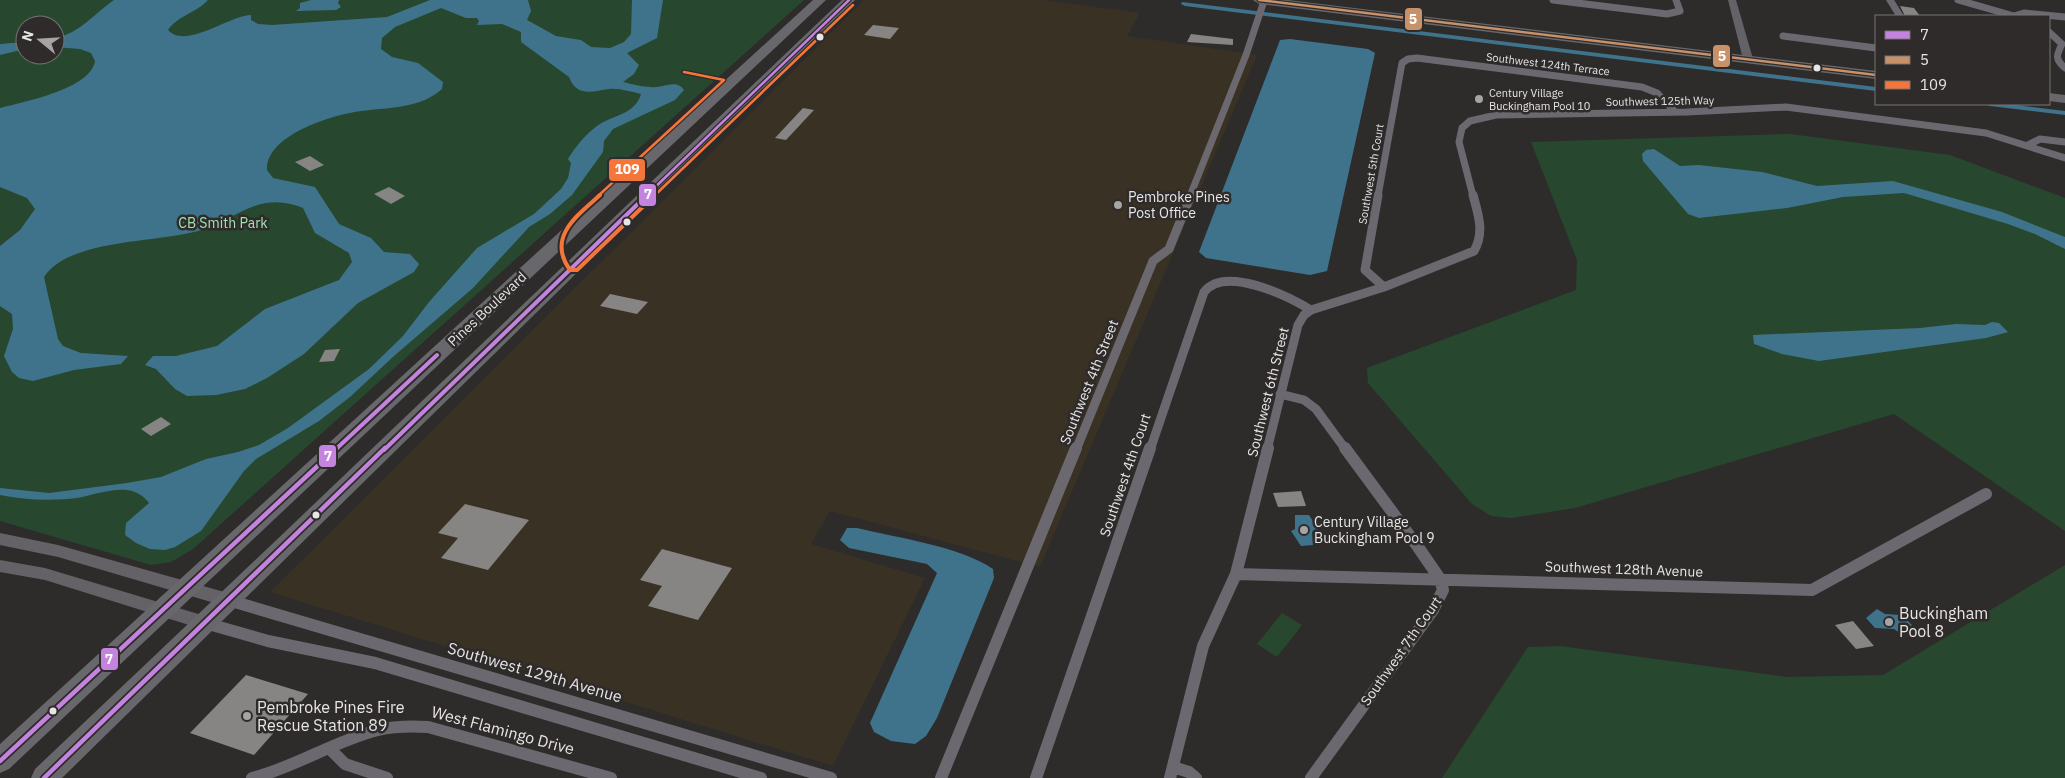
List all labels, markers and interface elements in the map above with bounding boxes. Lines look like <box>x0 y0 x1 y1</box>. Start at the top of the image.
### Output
line badge: 5 <box>1404 7 1423 31</box>
text: 5 <box>1409 10 1417 28</box>
north arrow <box>15 15 65 65</box>
legend <box>1875 15 2050 105</box>
text: 7 <box>1920 25 1929 44</box>
text: N <box>18 28 38 44</box>
unlabelled marker <box>815 32 825 42</box>
line badge: 5 <box>1712 44 1731 68</box>
text: 5 <box>1718 47 1726 65</box>
street label: Southwest 124th Terrace <box>1485 49 1611 79</box>
text: 5 <box>1920 50 1929 69</box>
unlabelled marker <box>1812 63 1822 73</box>
text: 109 <box>1920 75 1947 94</box>
place label: Century Village Buckingham Pool 10 <box>1489 86 1590 113</box>
marker: Century Village Buckingham Pool 10 <box>1473 93 1485 105</box>
street label: Southwest 125th Way <box>1606 93 1715 109</box>
street label: Southwest 5th Court <box>1355 123 1387 225</box>
line badge: 109 <box>608 158 646 182</box>
text: 109 <box>614 160 640 178</box>
line badge: 7 <box>638 183 657 207</box>
text: 7 <box>644 185 652 203</box>
place label: Pembroke Pines Post Office <box>1128 188 1230 222</box>
marker: Pembroke Pines Post Office <box>1112 199 1124 211</box>
park label: CB Smith Park <box>178 214 268 232</box>
unlabelled marker <box>622 217 632 227</box>
street label: Pines Boulevard <box>444 268 530 350</box>
street label: Southwest 4th Street <box>1056 317 1122 447</box>
street label: Southwest 6th Street <box>1243 325 1293 459</box>
street label: Southwest 4th Court <box>1095 411 1155 539</box>
line badge: 7 <box>318 444 337 468</box>
text: 7 <box>324 447 332 465</box>
unlabelled marker <box>311 510 321 520</box>
place label: Century Village Buckingham Pool 9 <box>1314 513 1435 547</box>
marker: Century Village Buckingham Pool 9 <box>1298 524 1310 536</box>
street label: Southwest 128th Avenue <box>1545 557 1704 581</box>
street label: Southwest 7th Court <box>1357 593 1445 709</box>
place label: Buckingham Pool 8 <box>1899 603 1988 641</box>
marker: Buckingham Pool 8 <box>1883 616 1895 628</box>
street label: Southwest 129th Avenue <box>445 637 625 707</box>
line badge: 7 <box>100 647 119 671</box>
text: 7 <box>105 650 113 668</box>
place label: Pembroke Pines Fire Rescue Station 89 <box>257 697 405 735</box>
street label: West Flamingo Drive <box>429 701 577 759</box>
unlabelled marker <box>48 706 58 716</box>
marker: Pembroke Pines Fire Rescue Station 89 <box>241 710 253 722</box>

